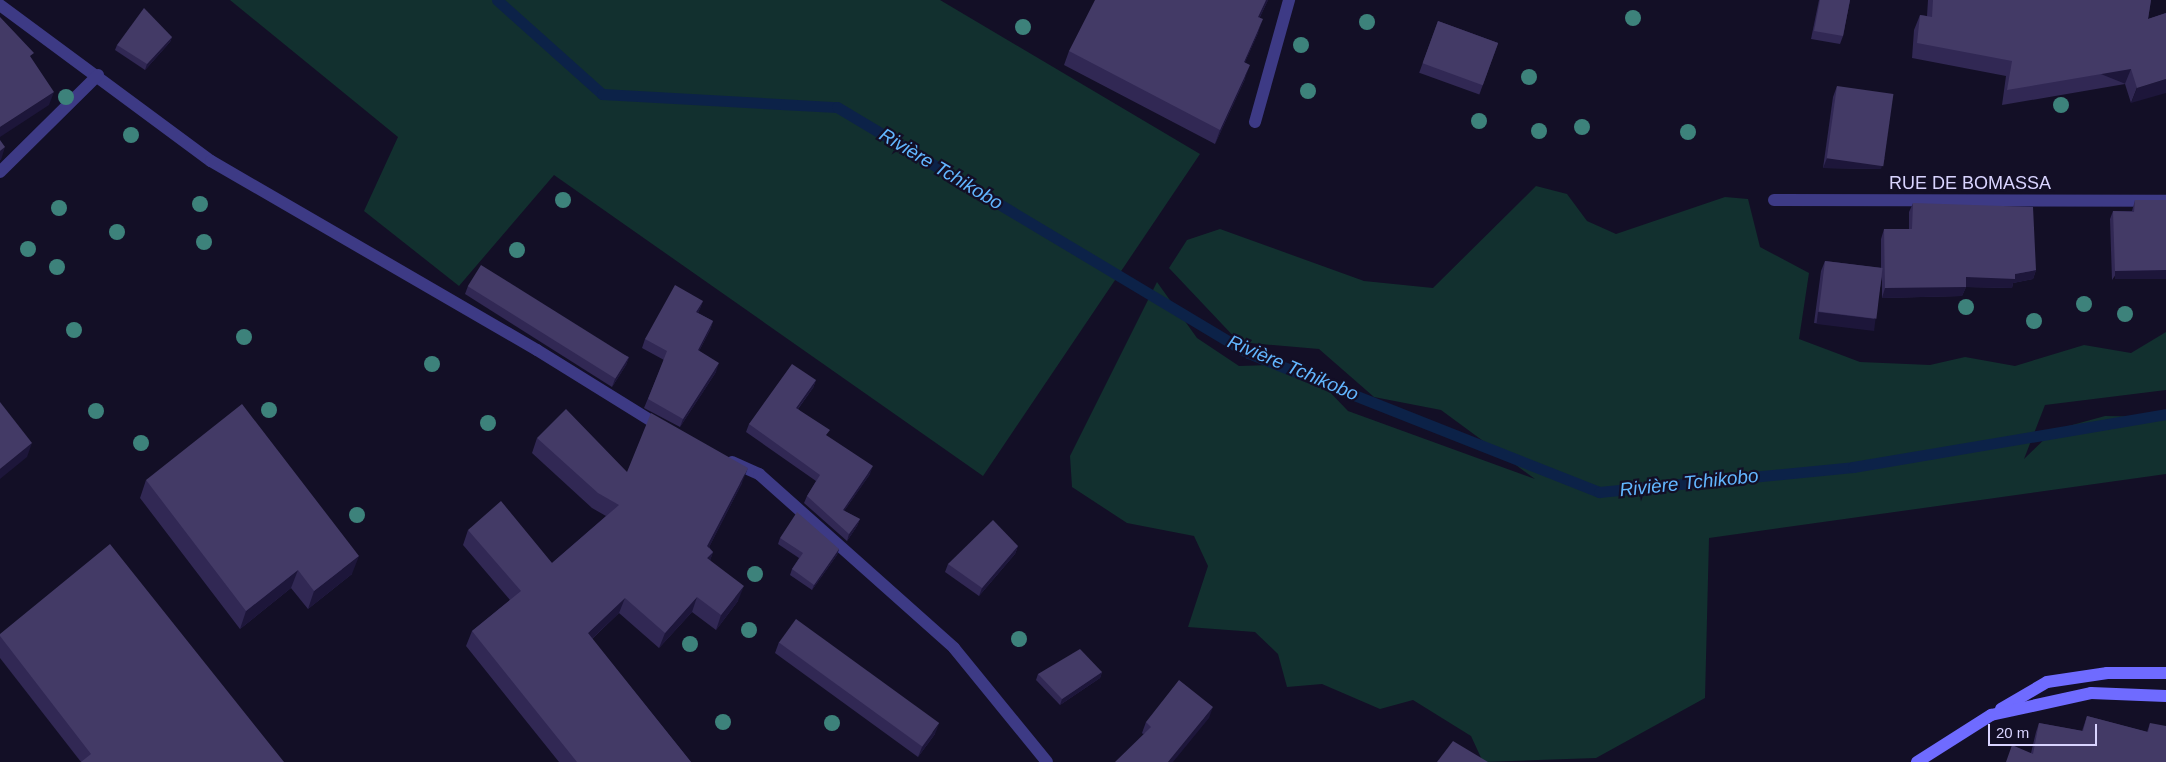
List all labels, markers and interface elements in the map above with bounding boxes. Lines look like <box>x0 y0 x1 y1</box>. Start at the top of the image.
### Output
water label: Rivière Tchikobo <box>875 123 1007 215</box>
street label: RUE DE BOMASSA <box>1889 172 2051 194</box>
water label: Rivière Tchikobo <box>1224 330 1362 406</box>
water label: Rivière Tchikobo <box>1618 464 1760 502</box>
scale bar <box>1991 714 2100 746</box>
text: 20 m <box>1996 724 2029 741</box>

